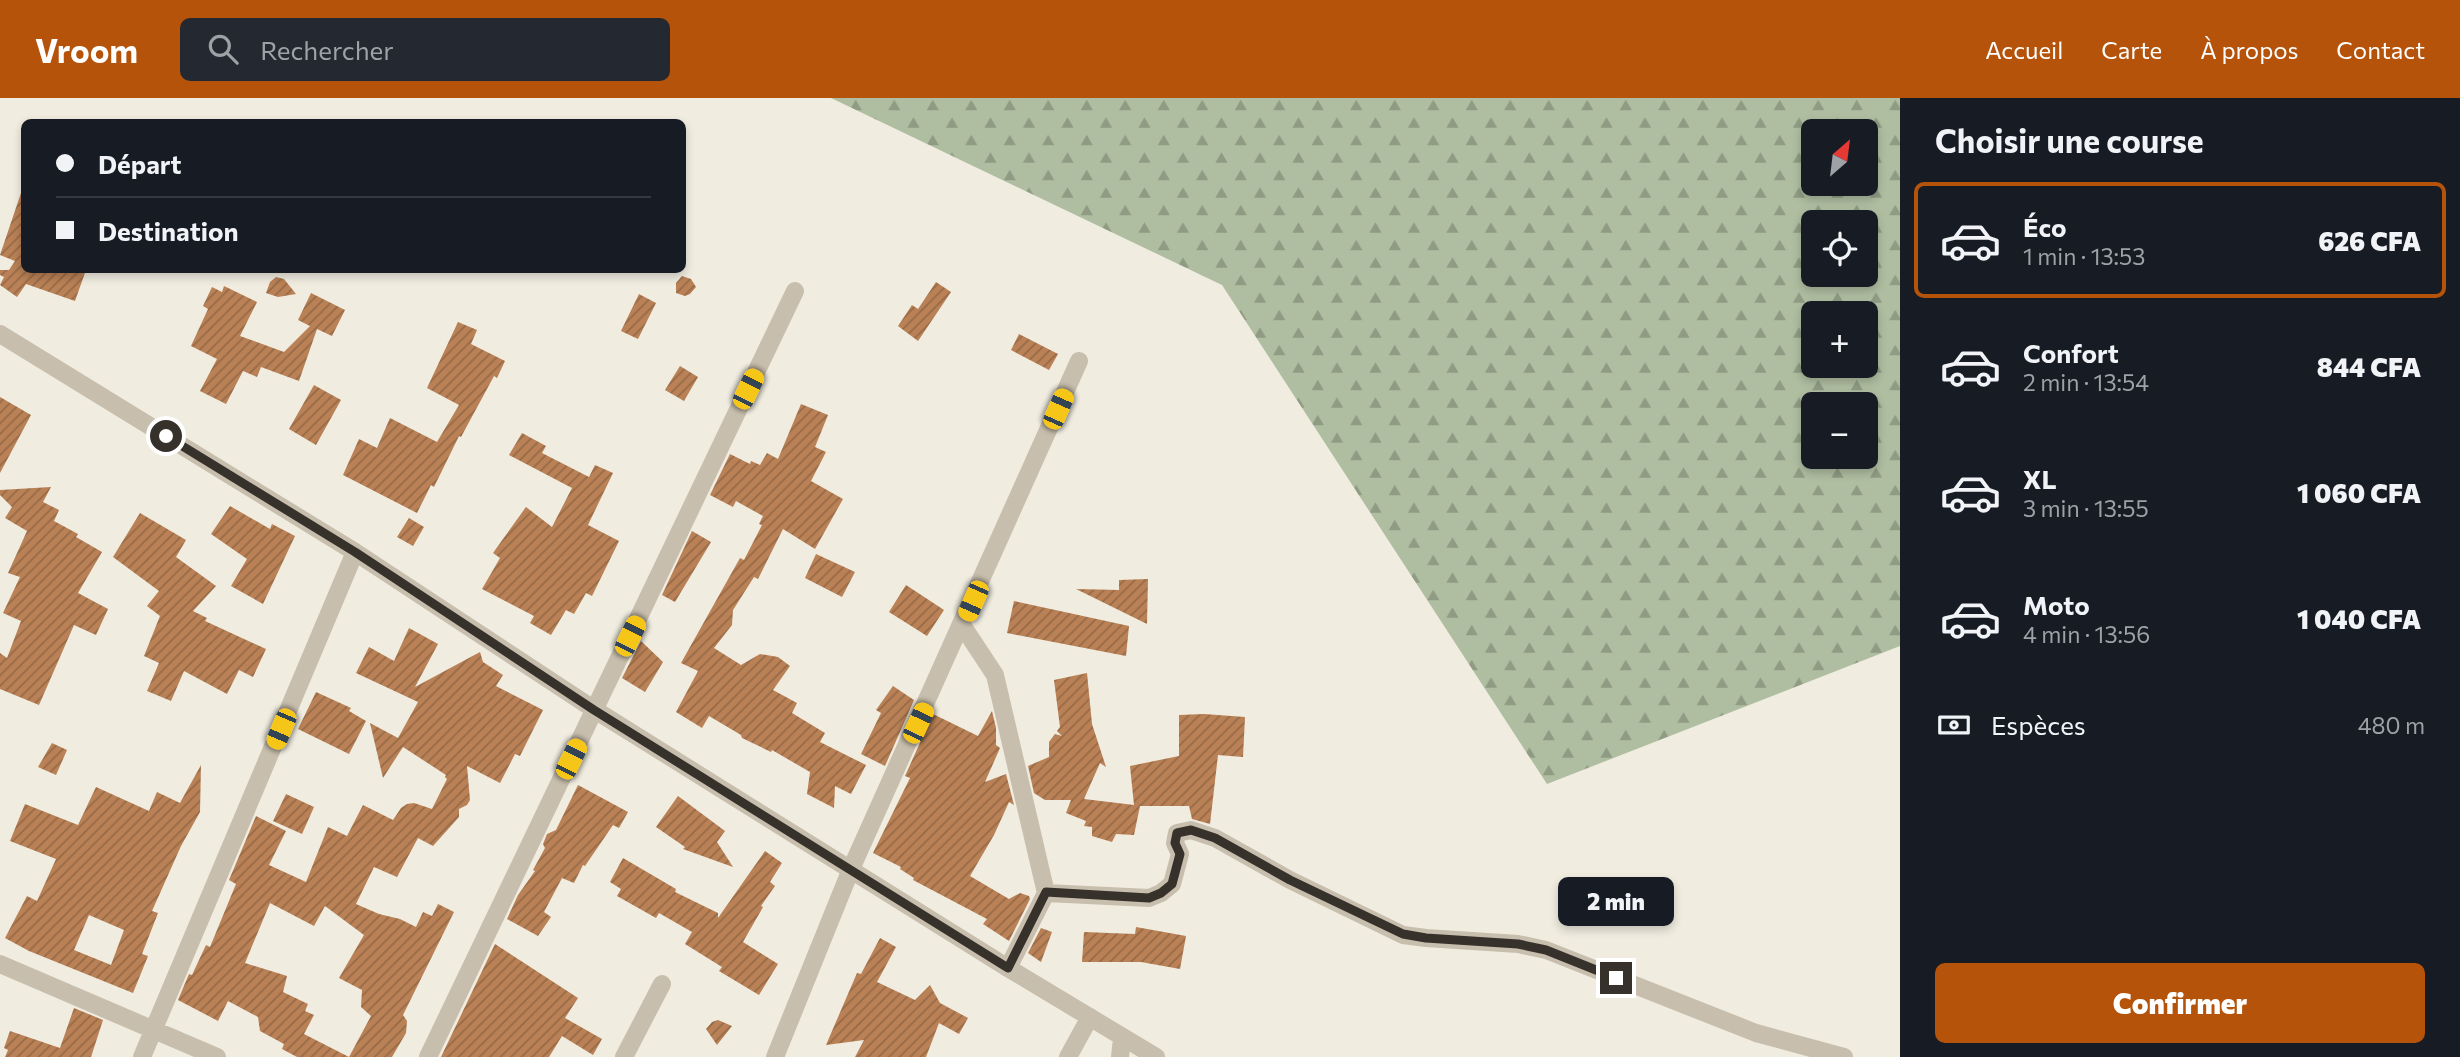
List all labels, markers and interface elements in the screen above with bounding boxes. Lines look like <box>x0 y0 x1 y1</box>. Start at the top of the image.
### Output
search box <box>180 18 670 81</box>
text: Vroom <box>35 29 138 70</box>
icon: search <box>204 30 242 68</box>
text: Rechercher <box>260 34 394 65</box>
text: Accueil <box>1985 35 2063 64</box>
text: Carte <box>2101 35 2162 64</box>
text: À propos <box>2200 35 2298 64</box>
text: Contact <box>2336 35 2425 64</box>
north arrow <box>1801 119 1878 196</box>
map controls <box>1801 119 1878 469</box>
text: Choisir une course <box>1935 120 2204 160</box>
text: Départ <box>98 148 182 179</box>
icon: car <box>1939 209 2002 272</box>
button: locate <box>1801 210 1878 287</box>
text: Éco <box>2023 211 2067 242</box>
text: Destination <box>98 215 239 246</box>
text: 626 CFA <box>2318 225 2421 256</box>
text: 1 min · 13:53 <box>2023 242 2145 270</box>
button: + <box>1801 301 1878 378</box>
icon: car <box>1939 335 2002 398</box>
text: Confort <box>2023 337 2119 368</box>
text: 844 CFA <box>2317 351 2421 382</box>
car <box>730 366 767 412</box>
text: 2 min · 13:54 <box>2023 368 2149 396</box>
car <box>1040 386 1077 432</box>
button: − <box>1801 392 1878 469</box>
route start <box>150 420 182 452</box>
icon: car <box>1939 461 2002 524</box>
text: XL <box>2023 463 2057 494</box>
text: 1 060 CFA <box>2297 477 2421 508</box>
text: 3 min · 13:55 <box>2023 494 2149 522</box>
car <box>955 578 992 624</box>
icon: car <box>1939 587 2002 650</box>
text: Moto <box>2023 589 2090 620</box>
text: 1 040 CFA <box>2297 603 2421 634</box>
car <box>612 613 649 659</box>
text: 4 min · 13:56 <box>2023 620 2150 648</box>
car <box>900 700 937 746</box>
car <box>264 706 299 752</box>
icon: cash <box>1935 706 1973 744</box>
text: Espèces <box>1991 709 2086 740</box>
text: 480 m <box>2358 711 2425 739</box>
car <box>553 736 590 782</box>
callout: 2 min <box>1558 876 1674 926</box>
text: 2 min <box>1587 887 1645 915</box>
route end <box>1600 962 1632 994</box>
button: Confirmer <box>1935 963 2425 1043</box>

